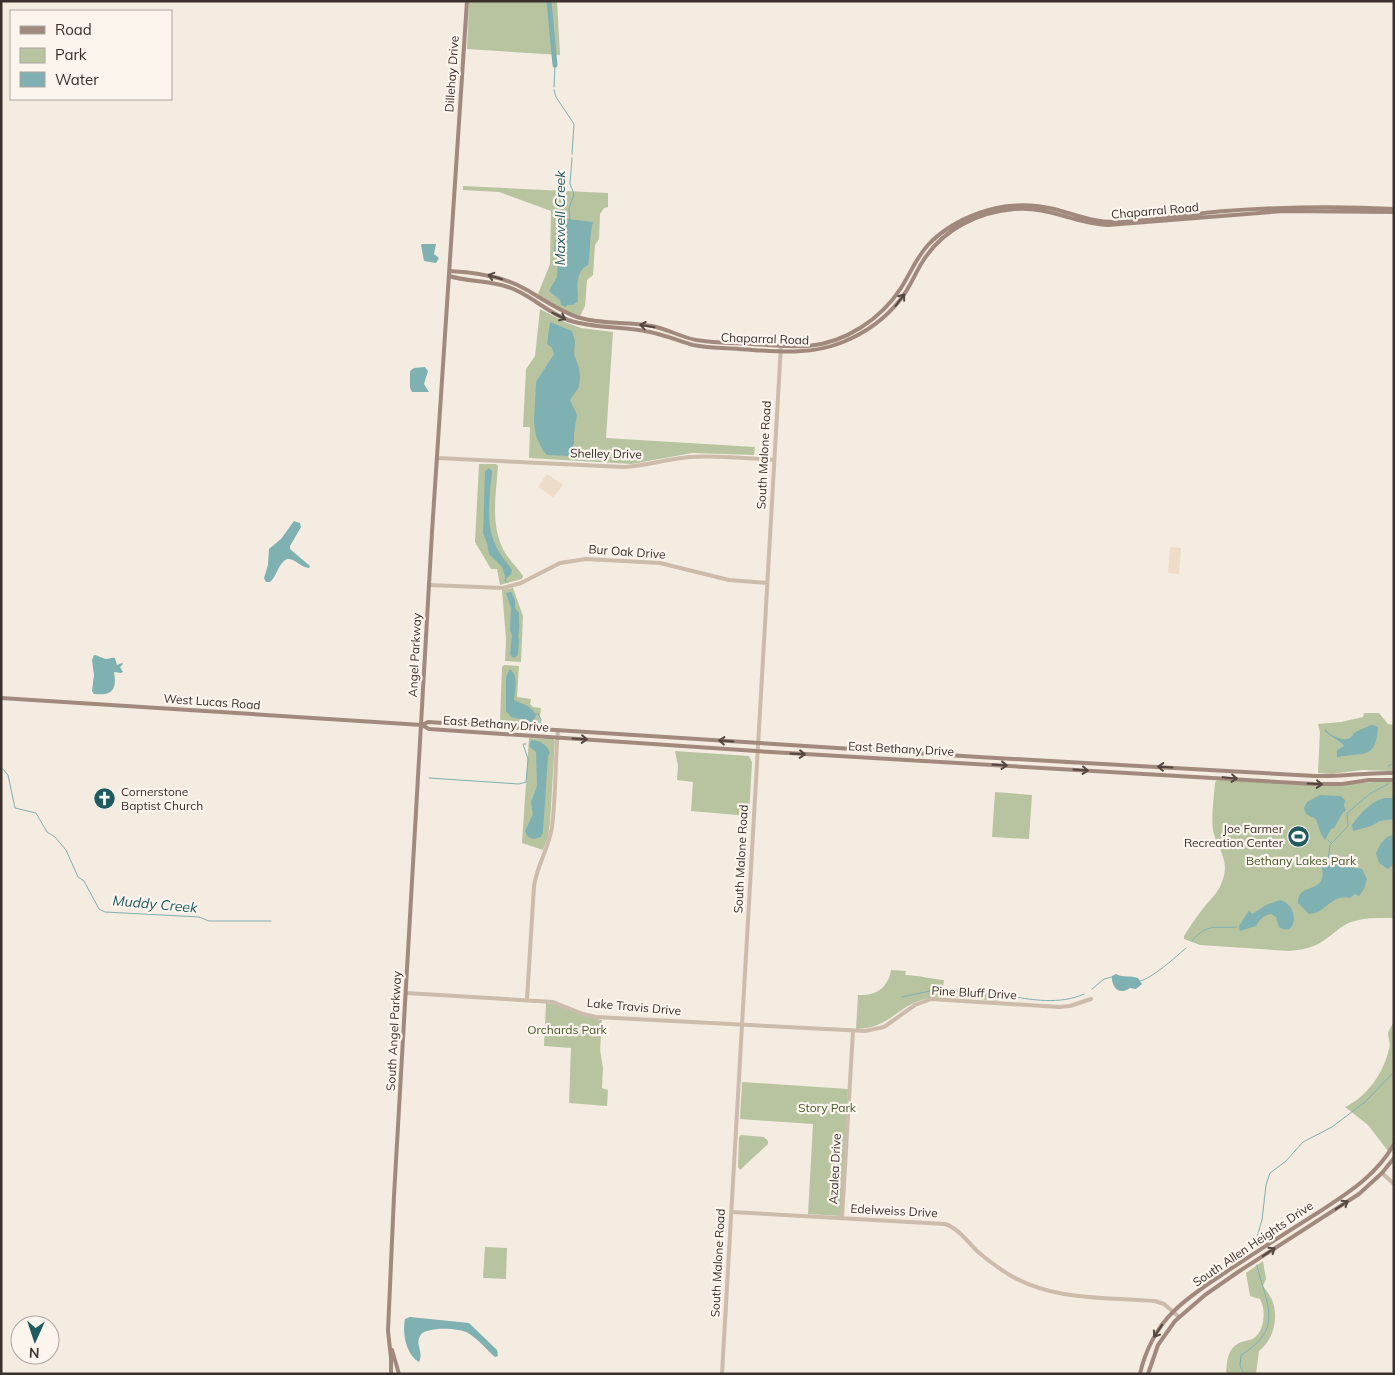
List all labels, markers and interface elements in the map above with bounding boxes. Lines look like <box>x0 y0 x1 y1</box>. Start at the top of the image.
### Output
legend <box>10 10 172 100</box>
text: Road <box>55 20 92 39</box>
street label: Dillehay Drive <box>441 35 462 113</box>
text: Park <box>55 45 87 64</box>
text: Water <box>55 70 99 89</box>
water label: Maxwell Creek <box>551 170 569 265</box>
street label: Chaparral Road <box>1110 199 1199 222</box>
one-way arrow <box>487 271 503 281</box>
one-way arrow <box>894 293 905 306</box>
one-way arrow <box>551 311 566 321</box>
one-way arrow <box>639 320 655 330</box>
street label: Chaparral Road <box>721 329 809 348</box>
street label: South Malone Road <box>753 400 774 510</box>
street label: Shelley Drive <box>570 445 642 462</box>
street label: Bur Oak Drive <box>588 541 666 562</box>
street label: Angel Parkway <box>405 612 424 698</box>
street label: West Lucas Road <box>163 691 261 712</box>
street label: East Bethany Drive <box>443 712 549 735</box>
one-way arrow <box>572 735 588 744</box>
one-way arrow <box>718 737 734 746</box>
street label: East Bethany Drive <box>848 738 954 759</box>
one-way arrow <box>790 749 806 758</box>
one-way arrow <box>992 761 1008 770</box>
one-way arrow <box>1157 763 1173 772</box>
one-way arrow <box>1072 765 1088 774</box>
one-way arrow <box>1221 774 1237 783</box>
one-way arrow <box>1307 779 1323 788</box>
place label: Cornerstone Baptist Church <box>121 784 203 813</box>
church icon: Cornerstone Baptist Church <box>93 787 117 811</box>
street label: South Malone Road <box>730 804 751 914</box>
place label: Joe Farmer Recreation Center <box>1184 821 1284 850</box>
sports icon: Joe Farmer Recreation Center <box>1287 824 1311 848</box>
park label: Bethany Lakes Park <box>1246 853 1357 868</box>
water label: Muddy Creek <box>112 891 199 917</box>
street label: South Angel Parkway <box>383 970 404 1091</box>
street label: Pine Bluff Drive <box>931 983 1017 1002</box>
street label: Lake Travis Drive <box>586 995 682 1018</box>
park label: Orchards Park <box>527 1022 608 1037</box>
park label: Story Park <box>798 1100 857 1115</box>
street label: Azalea Drive <box>825 1133 844 1205</box>
street label: South Allen Heights Drive <box>1190 1198 1316 1289</box>
one-way arrow <box>1334 1200 1348 1210</box>
street label: Edelweiss Drive <box>850 1201 938 1220</box>
street label: South Malone Road <box>707 1208 728 1318</box>
one-way arrow <box>1261 1247 1275 1257</box>
north arrow <box>10 1315 60 1365</box>
one-way arrow <box>1153 1324 1164 1338</box>
text: N <box>29 1344 40 1362</box>

